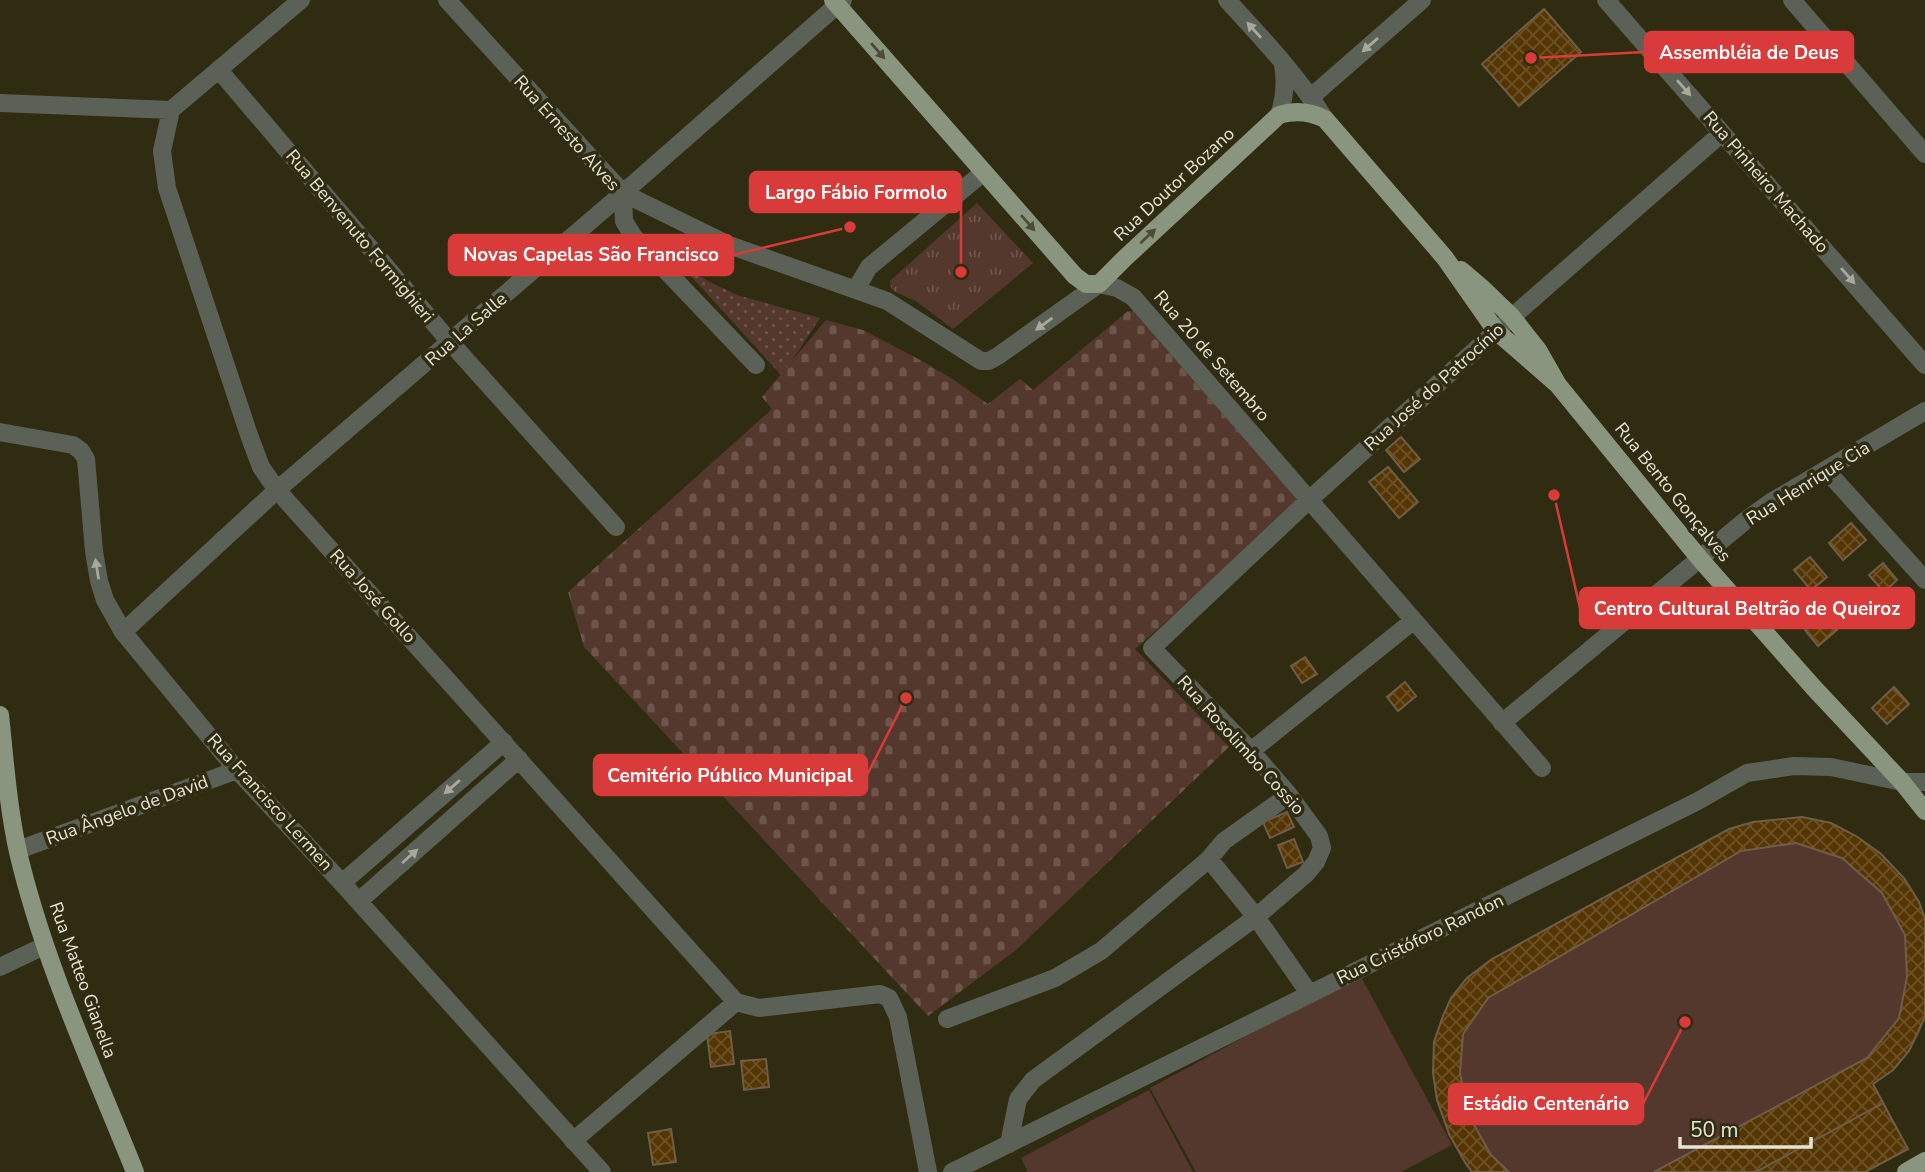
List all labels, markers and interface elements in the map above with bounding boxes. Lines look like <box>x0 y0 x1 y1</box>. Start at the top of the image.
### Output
one-way arrow <box>1246 21 1262 38</box>
callout: Assembléia de Deus <box>1645 32 1853 72</box>
one-way arrow <box>1362 37 1379 52</box>
text: Assembléia de Deus <box>1659 40 1839 66</box>
one-way arrow <box>870 43 885 60</box>
street label: Rua Ernesto Alves <box>509 70 625 196</box>
one-way arrow <box>1676 80 1691 97</box>
street label: Rua Pinheiro Machado <box>1698 106 1834 258</box>
street label: Rua Doutor Bozano <box>1108 122 1240 246</box>
street label: Rua Benvenuto Formighieri <box>280 144 440 328</box>
callout: Largo Fábio Formolo <box>750 172 961 212</box>
text: Largo Fábio Formolo <box>765 180 947 206</box>
one-way arrow <box>1019 214 1035 231</box>
one-way arrow <box>1139 229 1156 245</box>
callout: Novas Capelas São Francisco <box>449 235 733 275</box>
text: Novas Capelas São Francisco <box>463 242 719 268</box>
one-way arrow <box>1840 267 1856 285</box>
street label: Rua 20 de Setembro <box>1149 286 1275 426</box>
street label: Rua La Salle <box>420 287 512 371</box>
one-way arrow <box>1035 317 1053 331</box>
street label: Rua José do Patrocínio <box>1359 318 1509 456</box>
street label: Rua Bento Gonçalves <box>1609 417 1737 567</box>
street label: Rua Henrique Cia <box>1742 435 1874 531</box>
street label: Rua José Gollo <box>324 544 422 648</box>
one-way arrow <box>91 558 102 580</box>
callout: Centro Cultural Beltrão de Queiroz <box>1580 588 1914 628</box>
text: Centro Cultural Beltrão de Queiroz <box>1594 596 1900 622</box>
street label: Rua Rosolimbo Cossio <box>1172 670 1310 820</box>
street label: Rua Francisco Lermen <box>202 728 338 876</box>
callout: Cemitério Público Municipal <box>594 755 867 795</box>
text: Cemitério Público Municipal <box>607 763 853 789</box>
street label: Rua Ângelo de David <box>43 769 211 851</box>
one-way arrow <box>444 779 461 794</box>
one-way arrow <box>401 848 419 864</box>
street label: Rua Cristóforo Randon <box>1333 888 1507 990</box>
street label: Rua Matteo Gianella <box>44 899 122 1061</box>
callout: Estádio Centenário <box>1449 1084 1643 1124</box>
text: Estádio Centenário <box>1463 1091 1629 1117</box>
scale bar <box>1680 1106 1811 1150</box>
text: 50 m <box>1690 1116 1739 1144</box>

